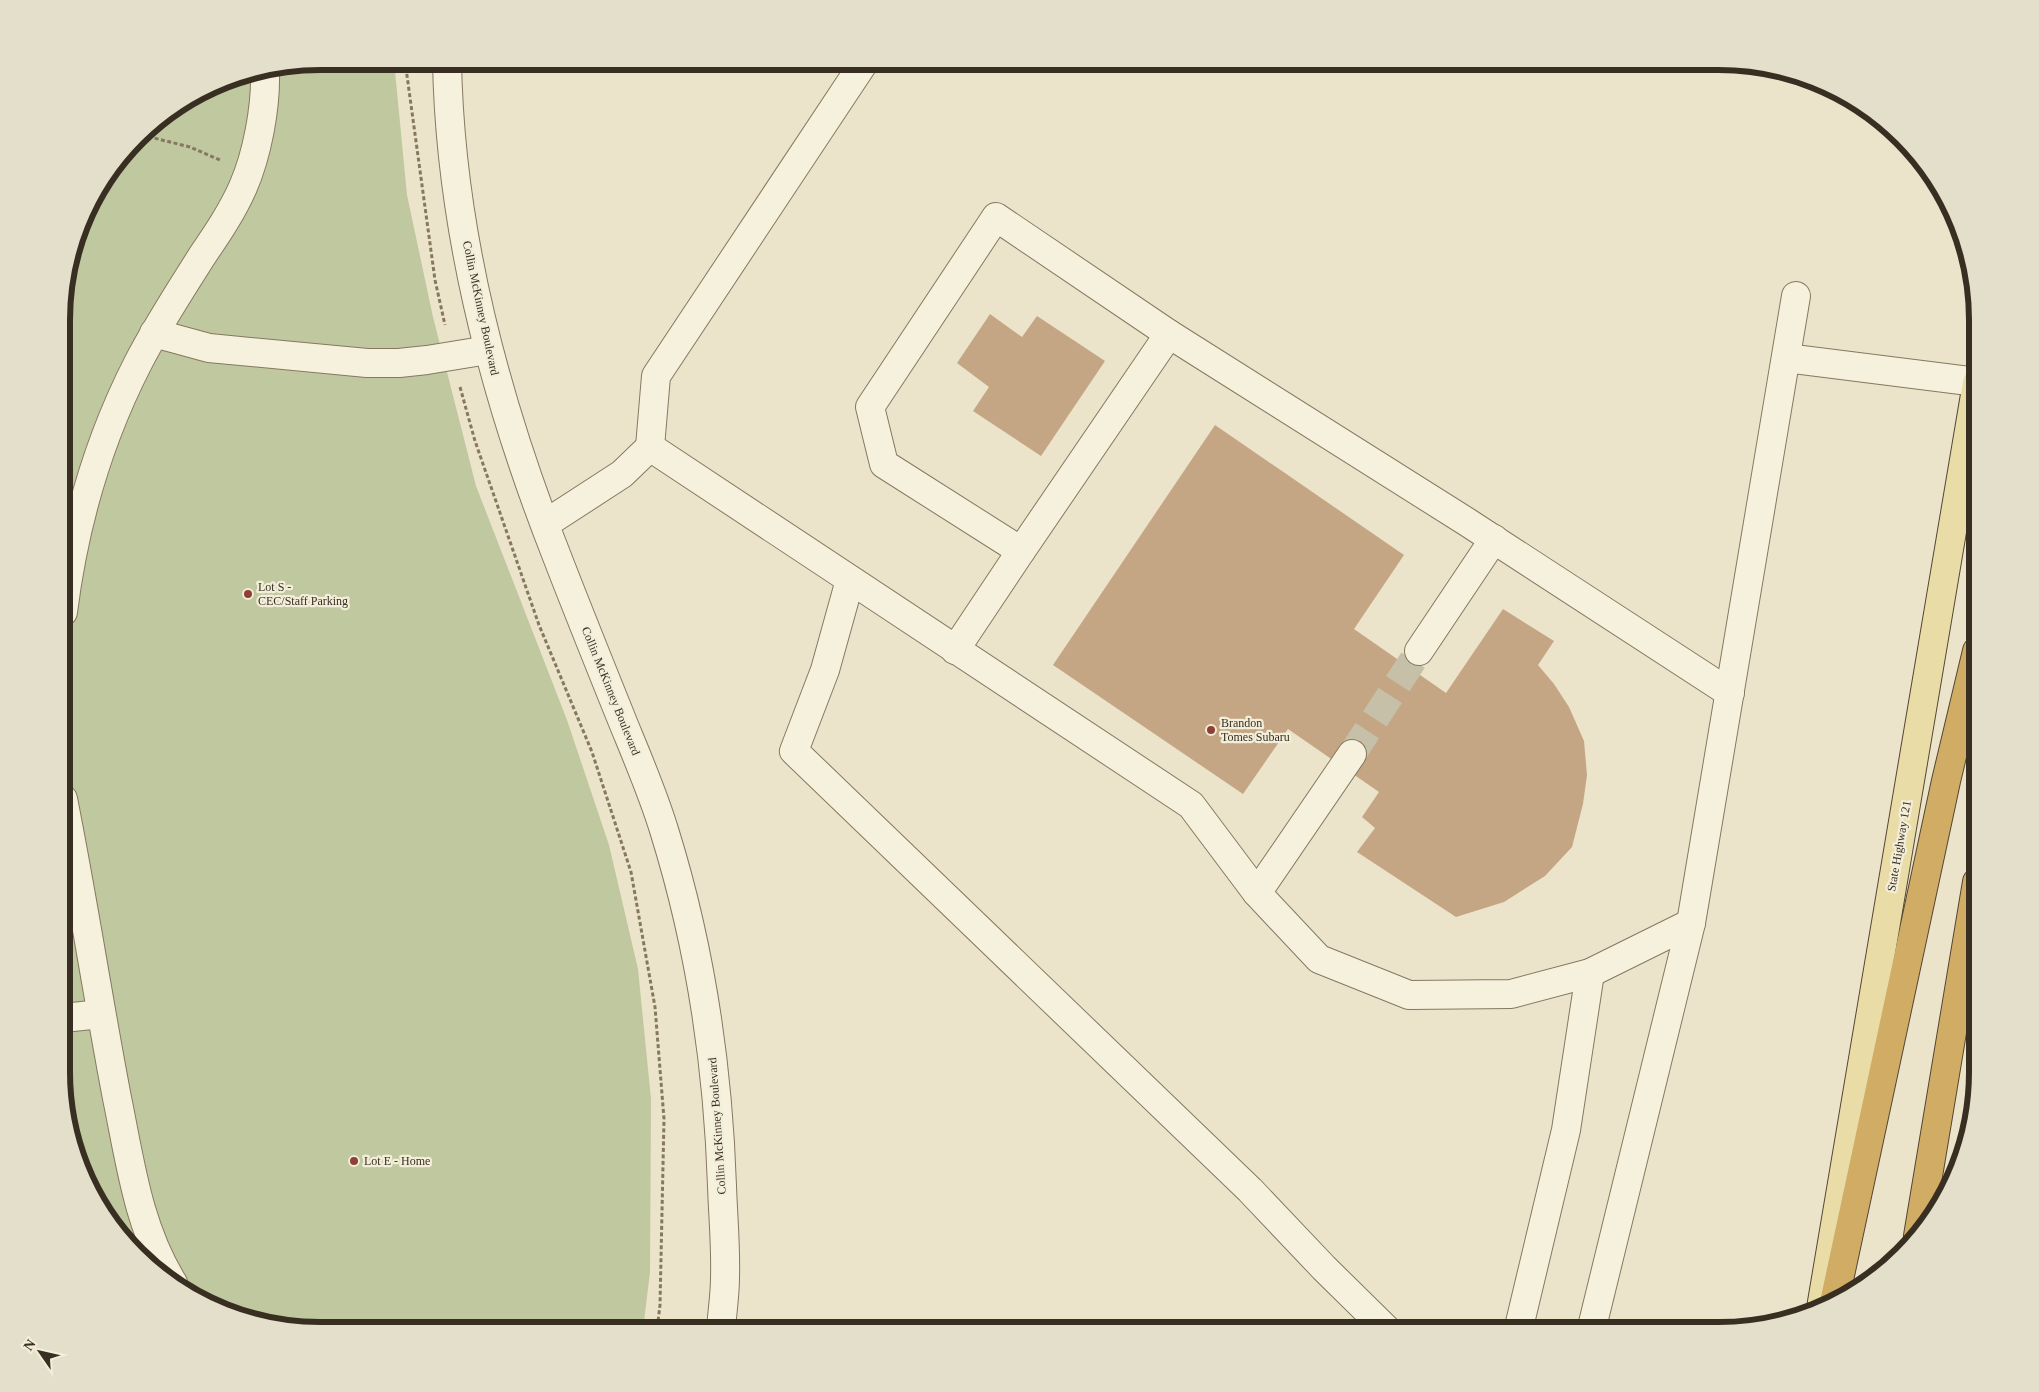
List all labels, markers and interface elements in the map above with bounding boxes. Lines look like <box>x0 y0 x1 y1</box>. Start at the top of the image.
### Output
street label: Collin McKinney Boulevard <box>460 239 502 377</box>
place label: Lot S - CEC/Staff Parking <box>258 580 348 608</box>
marker: Lot S - CEC/Staff Parking <box>242 588 254 600</box>
street label: Collin McKinney Boulevard <box>579 625 643 757</box>
place label: Brandon Tomes Subaru <box>1221 716 1290 744</box>
marker: Brandon Tomes Subaru <box>1205 724 1217 736</box>
street label: State Highway 121 <box>1884 799 1914 893</box>
street label: Collin McKinney Boulevard <box>705 1057 729 1195</box>
place label: Lot E - Home <box>364 1154 430 1168</box>
marker: Lot E - Home <box>348 1155 360 1167</box>
north arrow <box>15 1327 65 1377</box>
text: N <box>21 1337 39 1353</box>

